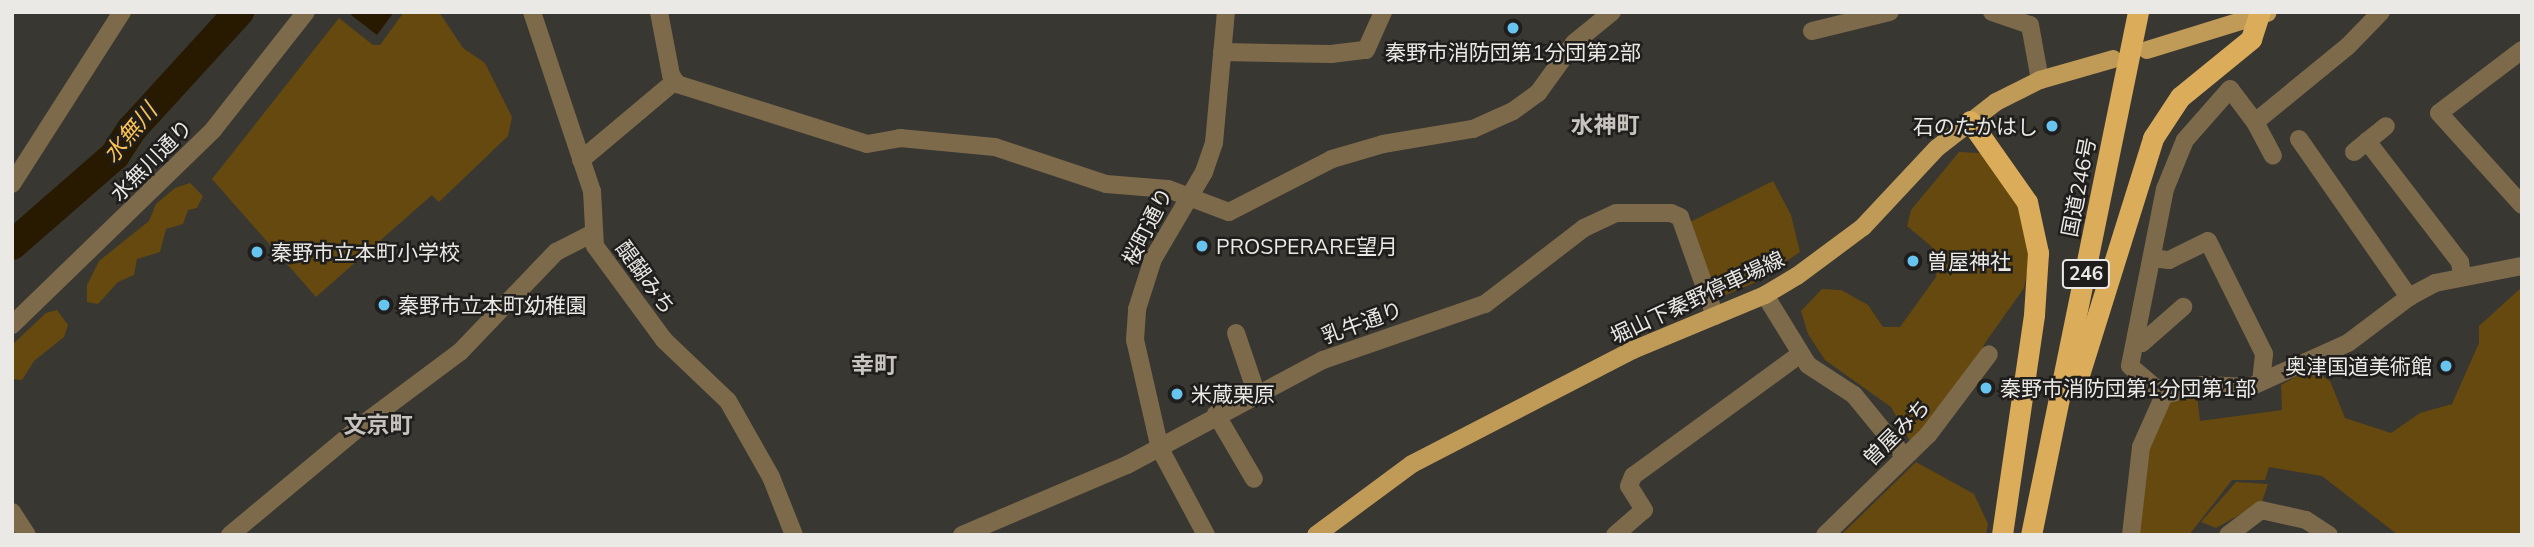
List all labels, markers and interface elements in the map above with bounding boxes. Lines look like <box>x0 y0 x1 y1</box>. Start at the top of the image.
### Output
marker: 秦野市消防団第1分団第2部 <box>1505 20 1521 36</box>
place label: 秦野市消防団第1分団第2部 <box>1385 39 1641 65</box>
water label: 水無川 <box>97 98 163 168</box>
district label: 水神町 <box>1571 111 1639 139</box>
place label: 石のたかはし <box>1912 113 2038 139</box>
street label: 水無川通り <box>105 114 197 206</box>
marker: 石のたかはし <box>2044 118 2060 134</box>
street label: 国道246号 <box>2056 135 2100 239</box>
street label: 桜町通り <box>1117 183 1177 269</box>
place label: PROSPERARE望月 <box>1216 233 1398 259</box>
street label: 醍醐みち <box>611 236 681 318</box>
marker: PROSPERARE望月 <box>1194 238 1210 254</box>
place label: 秦野市立本町小学校 <box>271 239 460 265</box>
marker: 秦野市立本町小学校 <box>249 244 265 260</box>
street label: 堀山下秦野停車場線 <box>1606 246 1788 348</box>
place label: 曽屋神社 <box>1927 248 2011 274</box>
marker: 曽屋神社 <box>1905 253 1921 269</box>
road number: 246 <box>2062 258 2110 290</box>
place label: 秦野市立本町幼稚園 <box>398 292 587 318</box>
street label: 乳牛通り <box>1318 296 1406 348</box>
marker: 秦野市立本町幼稚園 <box>376 297 392 313</box>
district label: 幸町 <box>851 351 897 379</box>
place label: 奥津国道美術館 <box>2285 353 2432 379</box>
marker: 奥津国道美術館 <box>2438 358 2454 374</box>
place label: 秦野市消防団第1分団第1部 <box>2000 375 2256 401</box>
marker: 秦野市消防団第1分団第1部 <box>1978 380 1994 396</box>
place label: 米蔵栗原 <box>1191 381 1275 407</box>
marker: 米蔵栗原 <box>1169 386 1185 402</box>
street label: 曽屋みち <box>1857 393 1935 471</box>
district label: 文京町 <box>344 411 412 439</box>

